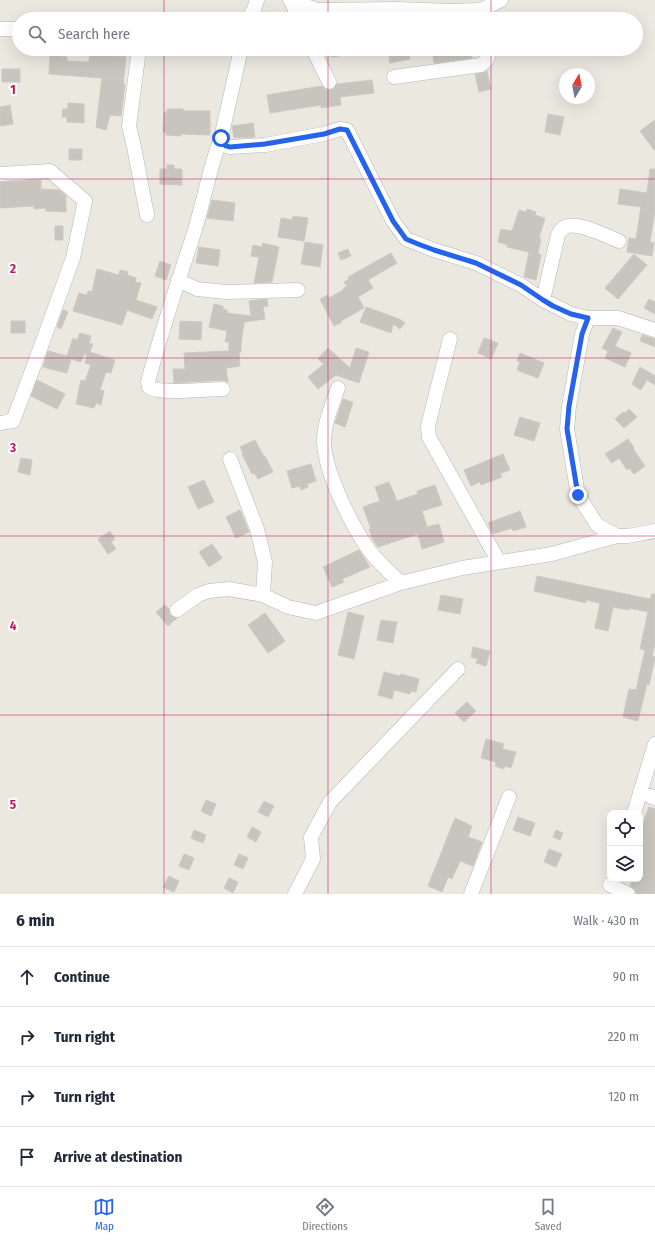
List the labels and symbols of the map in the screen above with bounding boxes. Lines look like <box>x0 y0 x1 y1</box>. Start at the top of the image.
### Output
north arrow <box>559 68 595 104</box>
text: 1 <box>10 82 16 97</box>
route start <box>212 129 230 147</box>
text: 2 <box>9 261 16 276</box>
text: 3 <box>9 440 16 455</box>
route end <box>569 486 587 504</box>
text: 4 <box>10 618 17 633</box>
text: 5 <box>10 797 16 812</box>

